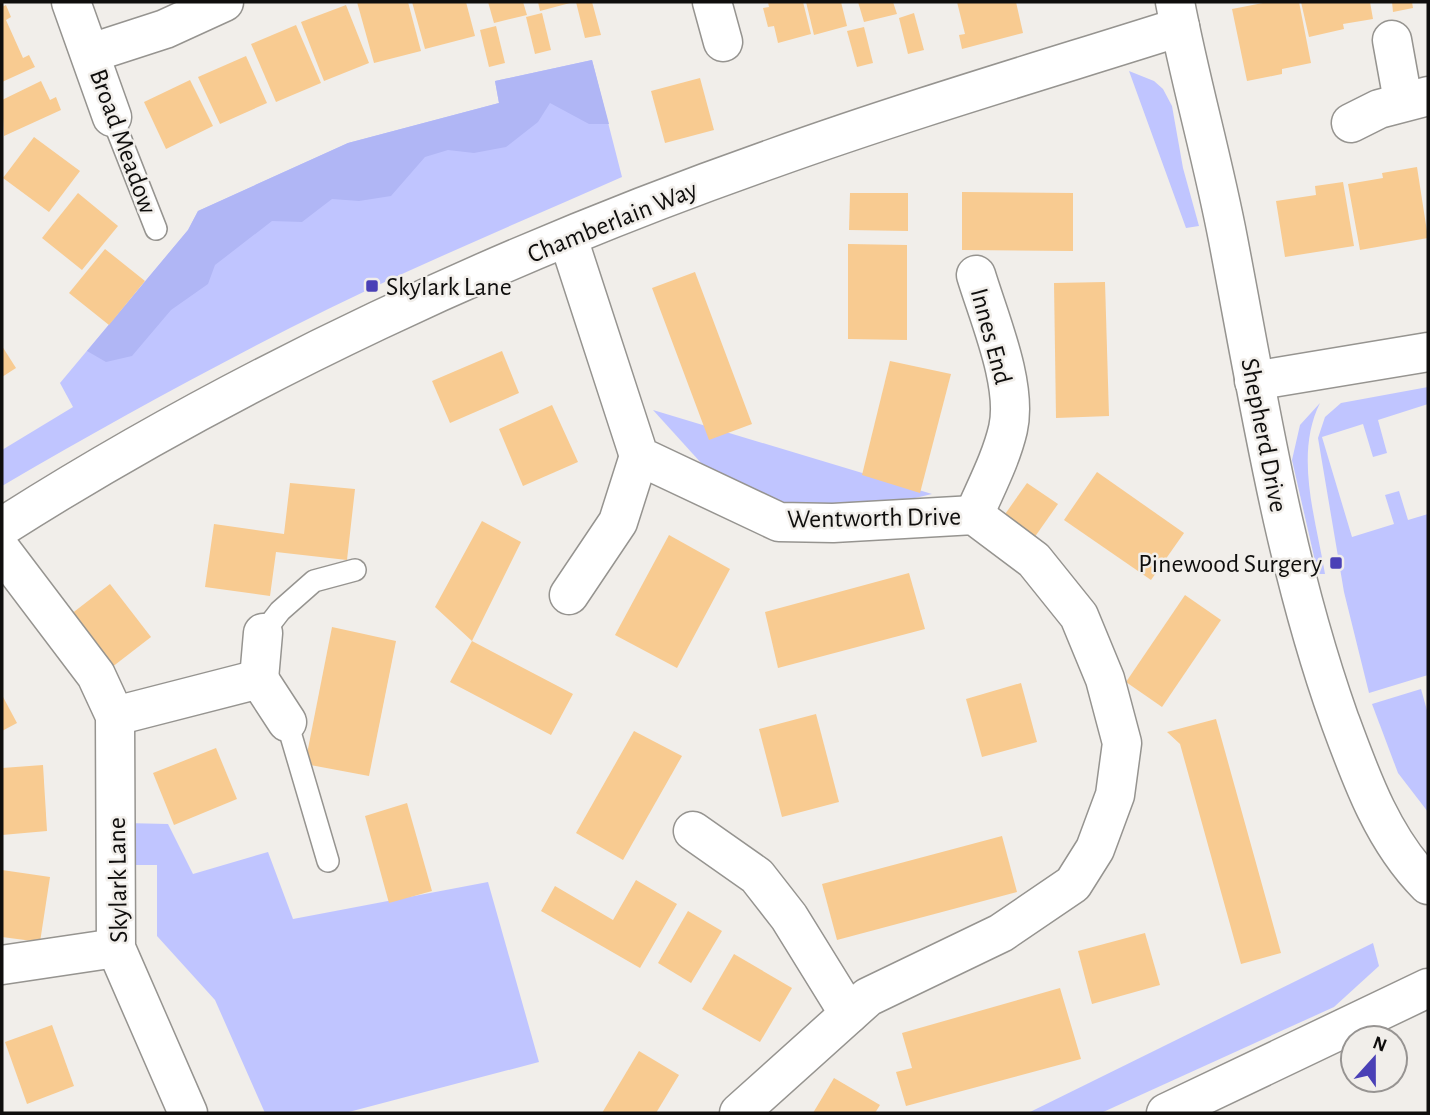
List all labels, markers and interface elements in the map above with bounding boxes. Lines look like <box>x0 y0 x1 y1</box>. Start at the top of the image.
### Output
street label: Broad Meadow <box>85 66 161 218</box>
street label: Chamberlain Way <box>524 176 701 268</box>
place label: Skylark Lane <box>386 274 512 300</box>
marker: Skylark Lane <box>364 278 380 294</box>
street label: Innes End <box>966 285 1016 387</box>
street label: Shepherd Drive <box>1236 356 1292 514</box>
street label: Wentworth Drive <box>787 503 961 533</box>
place label: Pinewood Surgery <box>1138 551 1322 577</box>
marker: Pinewood Surgery <box>1328 555 1344 571</box>
street label: Skylark Lane <box>104 817 132 943</box>
north arrow <box>1339 1024 1409 1094</box>
text: N <box>1370 1033 1389 1056</box>

